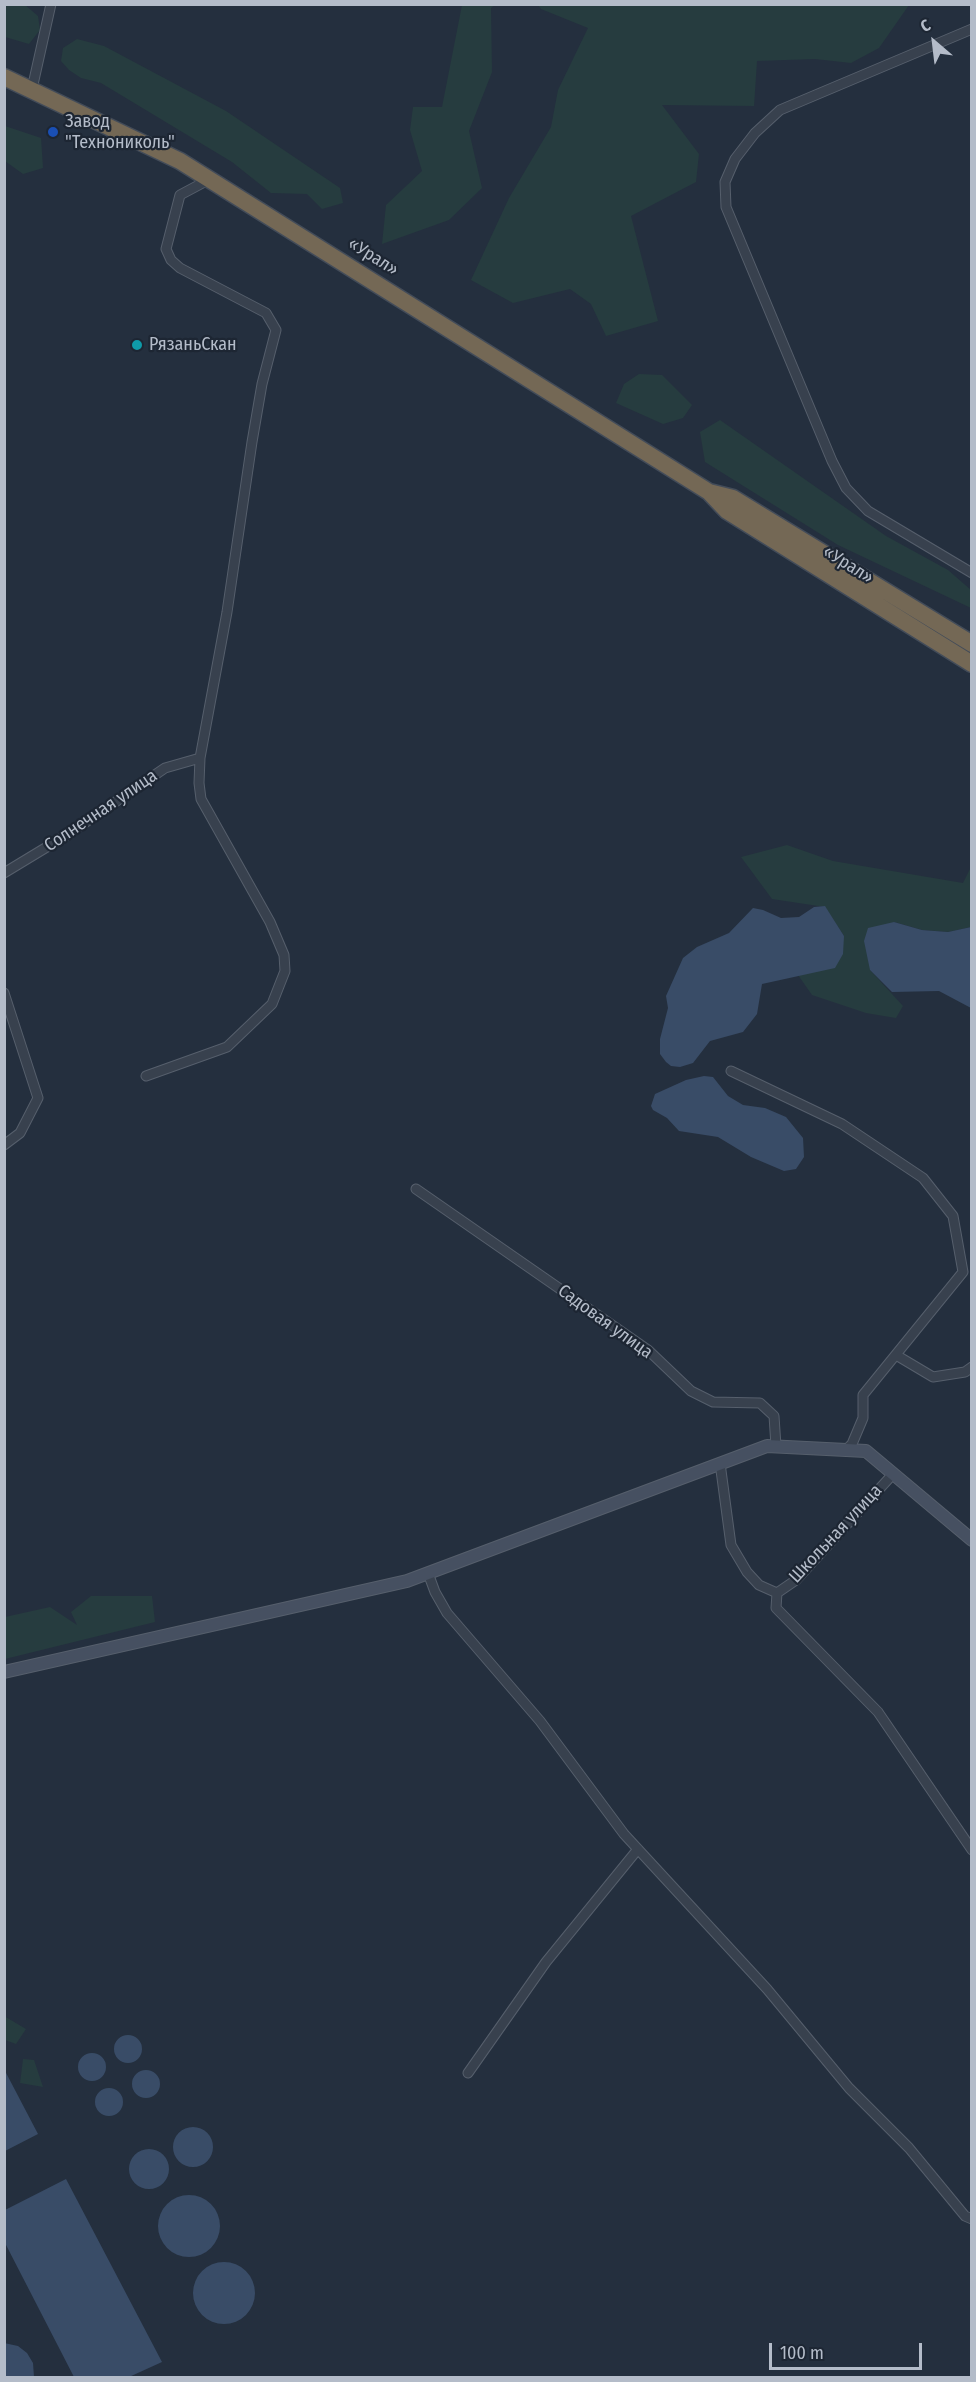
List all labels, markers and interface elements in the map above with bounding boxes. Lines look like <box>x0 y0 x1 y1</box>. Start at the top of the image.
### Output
north arrow <box>904 12 964 72</box>
text: С <box>917 15 933 36</box>
place label: Завод "Технониколь" <box>65 111 175 154</box>
marker: Завод "Технониколь" <box>46 125 60 139</box>
street label: «Урал» <box>344 233 402 281</box>
place label: РязаньСкан <box>149 334 237 356</box>
marker: РязаньСкан <box>130 338 144 352</box>
street label: «Урал» <box>819 541 877 589</box>
street label: Солнечная улица <box>41 765 161 857</box>
street label: Садовая улица <box>553 1280 657 1364</box>
street label: Школьная улица <box>785 1480 887 1588</box>
scale bar <box>772 2331 925 2369</box>
text: 100 m <box>780 2342 824 2364</box>

